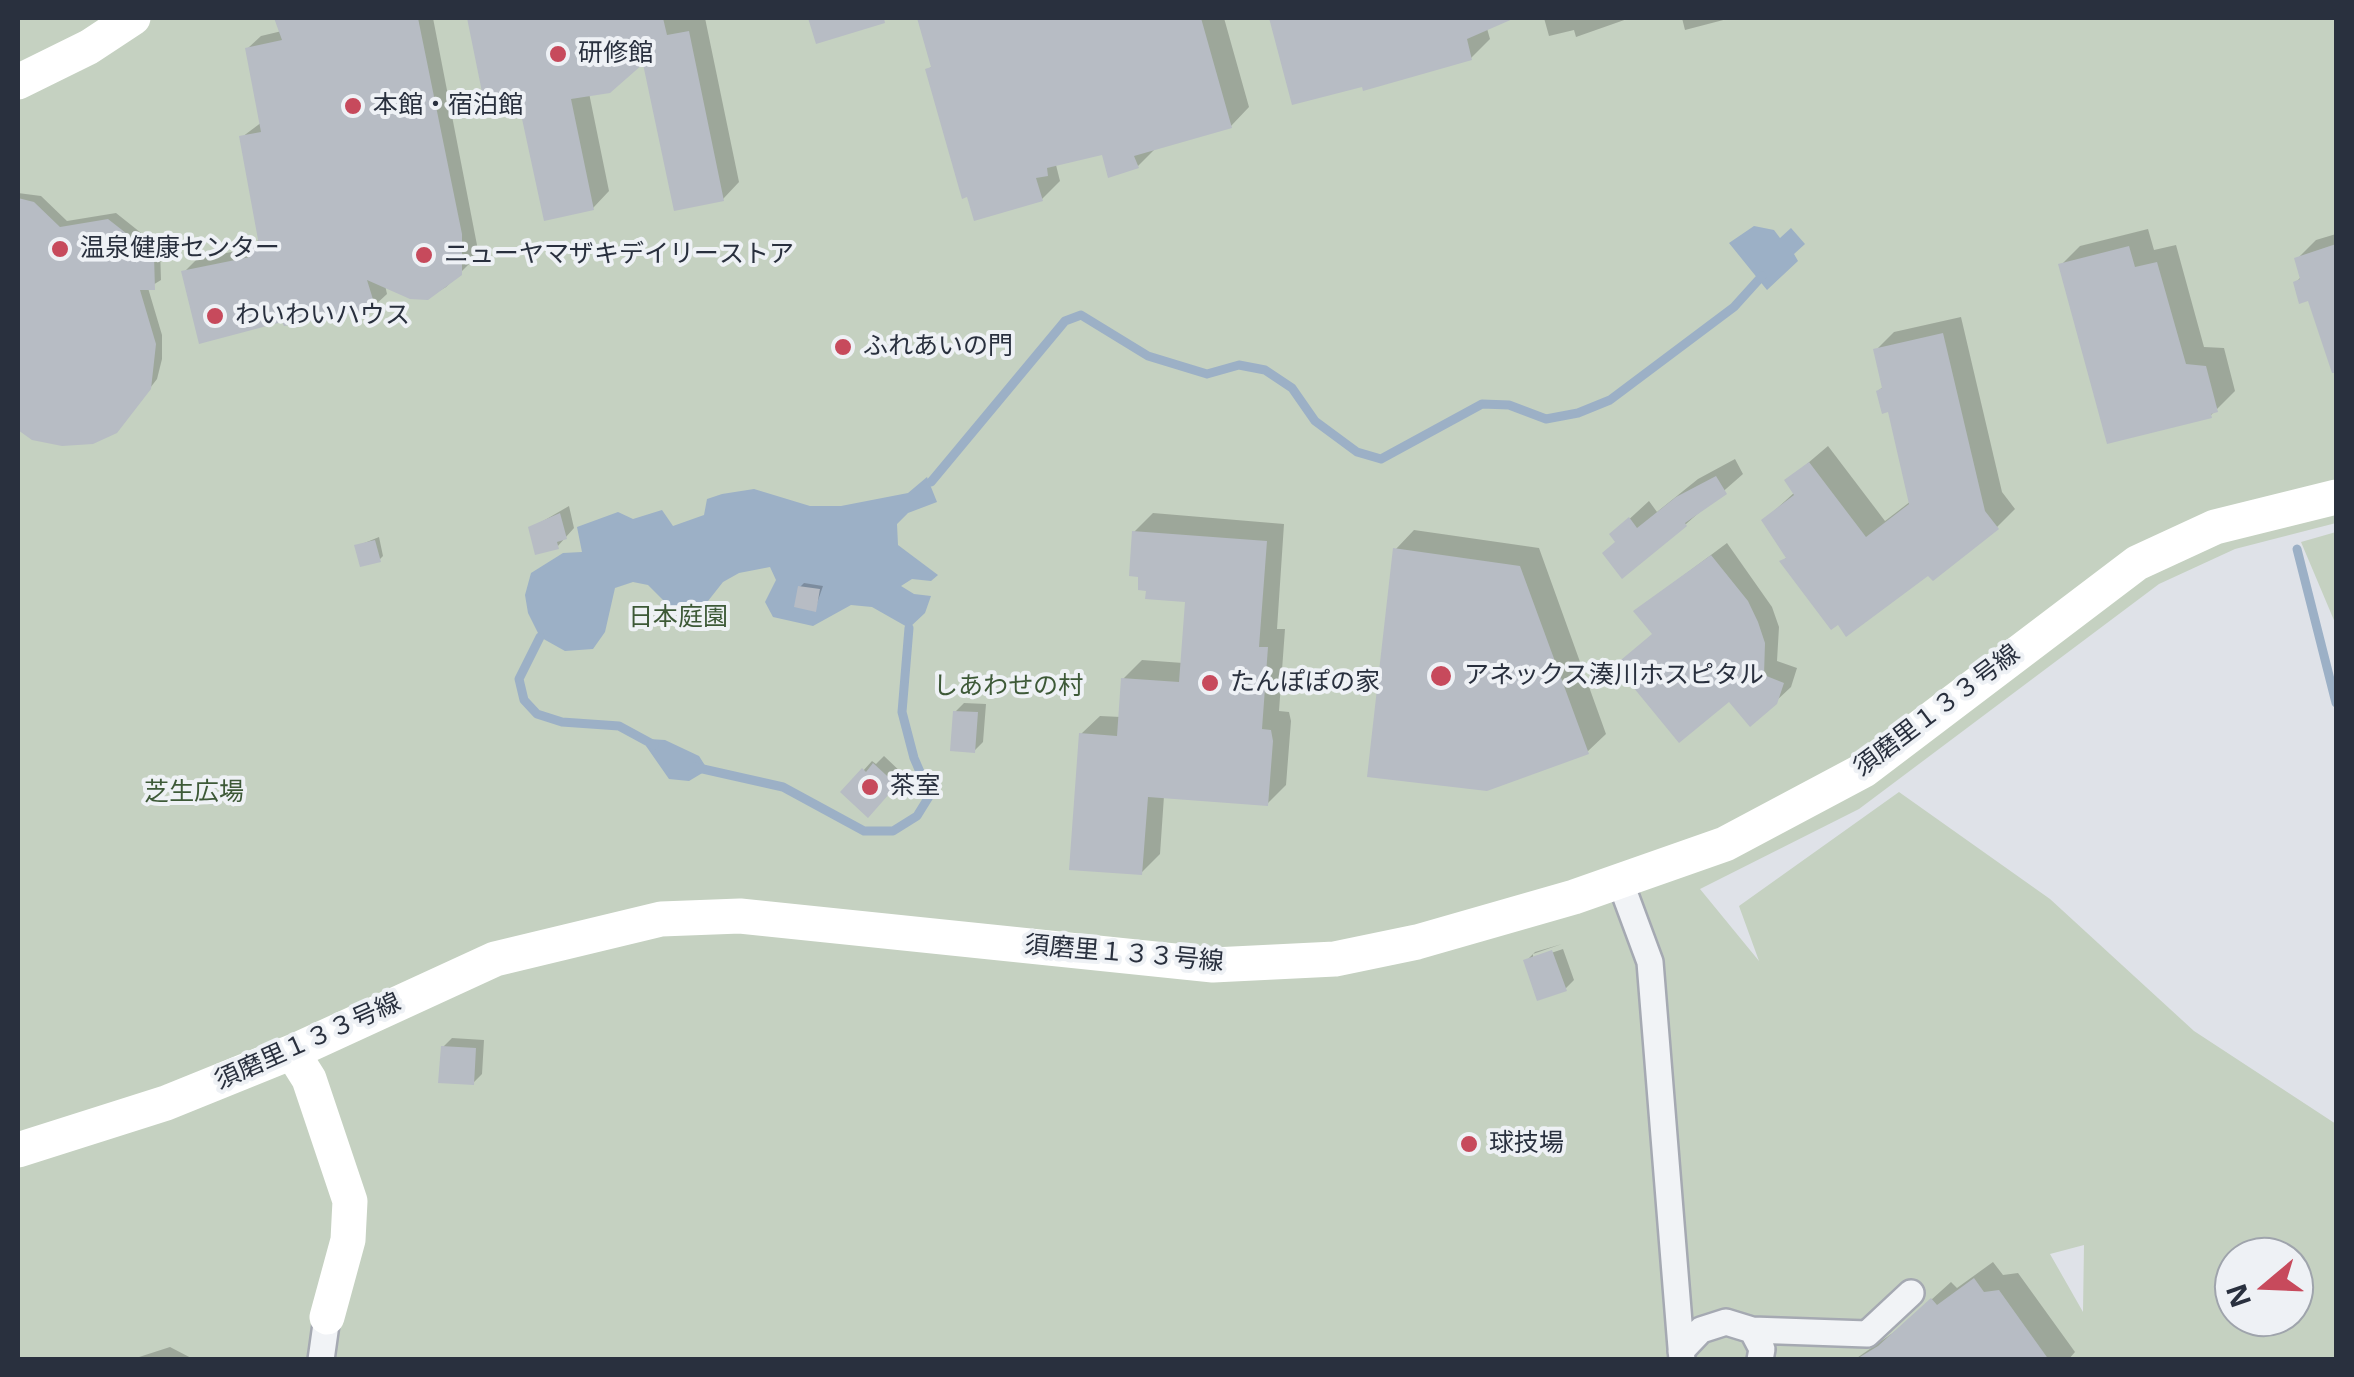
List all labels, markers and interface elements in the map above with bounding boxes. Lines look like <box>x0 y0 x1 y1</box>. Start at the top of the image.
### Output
place label: 研修館 <box>578 39 653 69</box>
marker: 研修館 <box>547 43 569 65</box>
place label: 本館・宿泊館 <box>373 91 523 121</box>
marker: 本館・宿泊館 <box>342 95 364 117</box>
place label: 温泉健康センター <box>80 234 280 264</box>
marker: 温泉健康センター <box>49 238 71 260</box>
place label: ニューヤマザキデイリーストア <box>444 240 794 270</box>
marker: ニューヤマザキデイリーストア <box>413 244 435 266</box>
place label: わいわいハウス <box>235 301 410 331</box>
marker: わいわいハウス <box>204 305 226 327</box>
place label: ふれあいの門 <box>863 332 1013 362</box>
marker: ふれあいの門 <box>832 336 854 358</box>
park label: 日本庭園 <box>628 603 728 633</box>
street label: 須磨里１３３号線 <box>1848 639 2026 783</box>
place label: アネックス湊川ホスピタル <box>1464 661 1764 691</box>
marker: アネックス湊川ホスピタル <box>1428 663 1454 689</box>
place label: たんぽぽの家 <box>1230 668 1380 698</box>
park label: しあわせの村 <box>933 672 1083 702</box>
marker: たんぽぽの家 <box>1199 672 1221 694</box>
place label: 茶室 <box>890 772 940 802</box>
marker: 茶室 <box>859 776 881 798</box>
park label: 芝生広場 <box>144 778 244 808</box>
street label: 須磨里１３３号線 <box>1023 930 1225 978</box>
street label: 須磨里１３３号線 <box>211 988 405 1096</box>
place label: 球技場 <box>1489 1129 1564 1159</box>
marker: 球技場 <box>1458 1133 1480 1155</box>
north arrow <box>2214 1237 2314 1337</box>
text: N <box>2216 1279 2259 1313</box>

